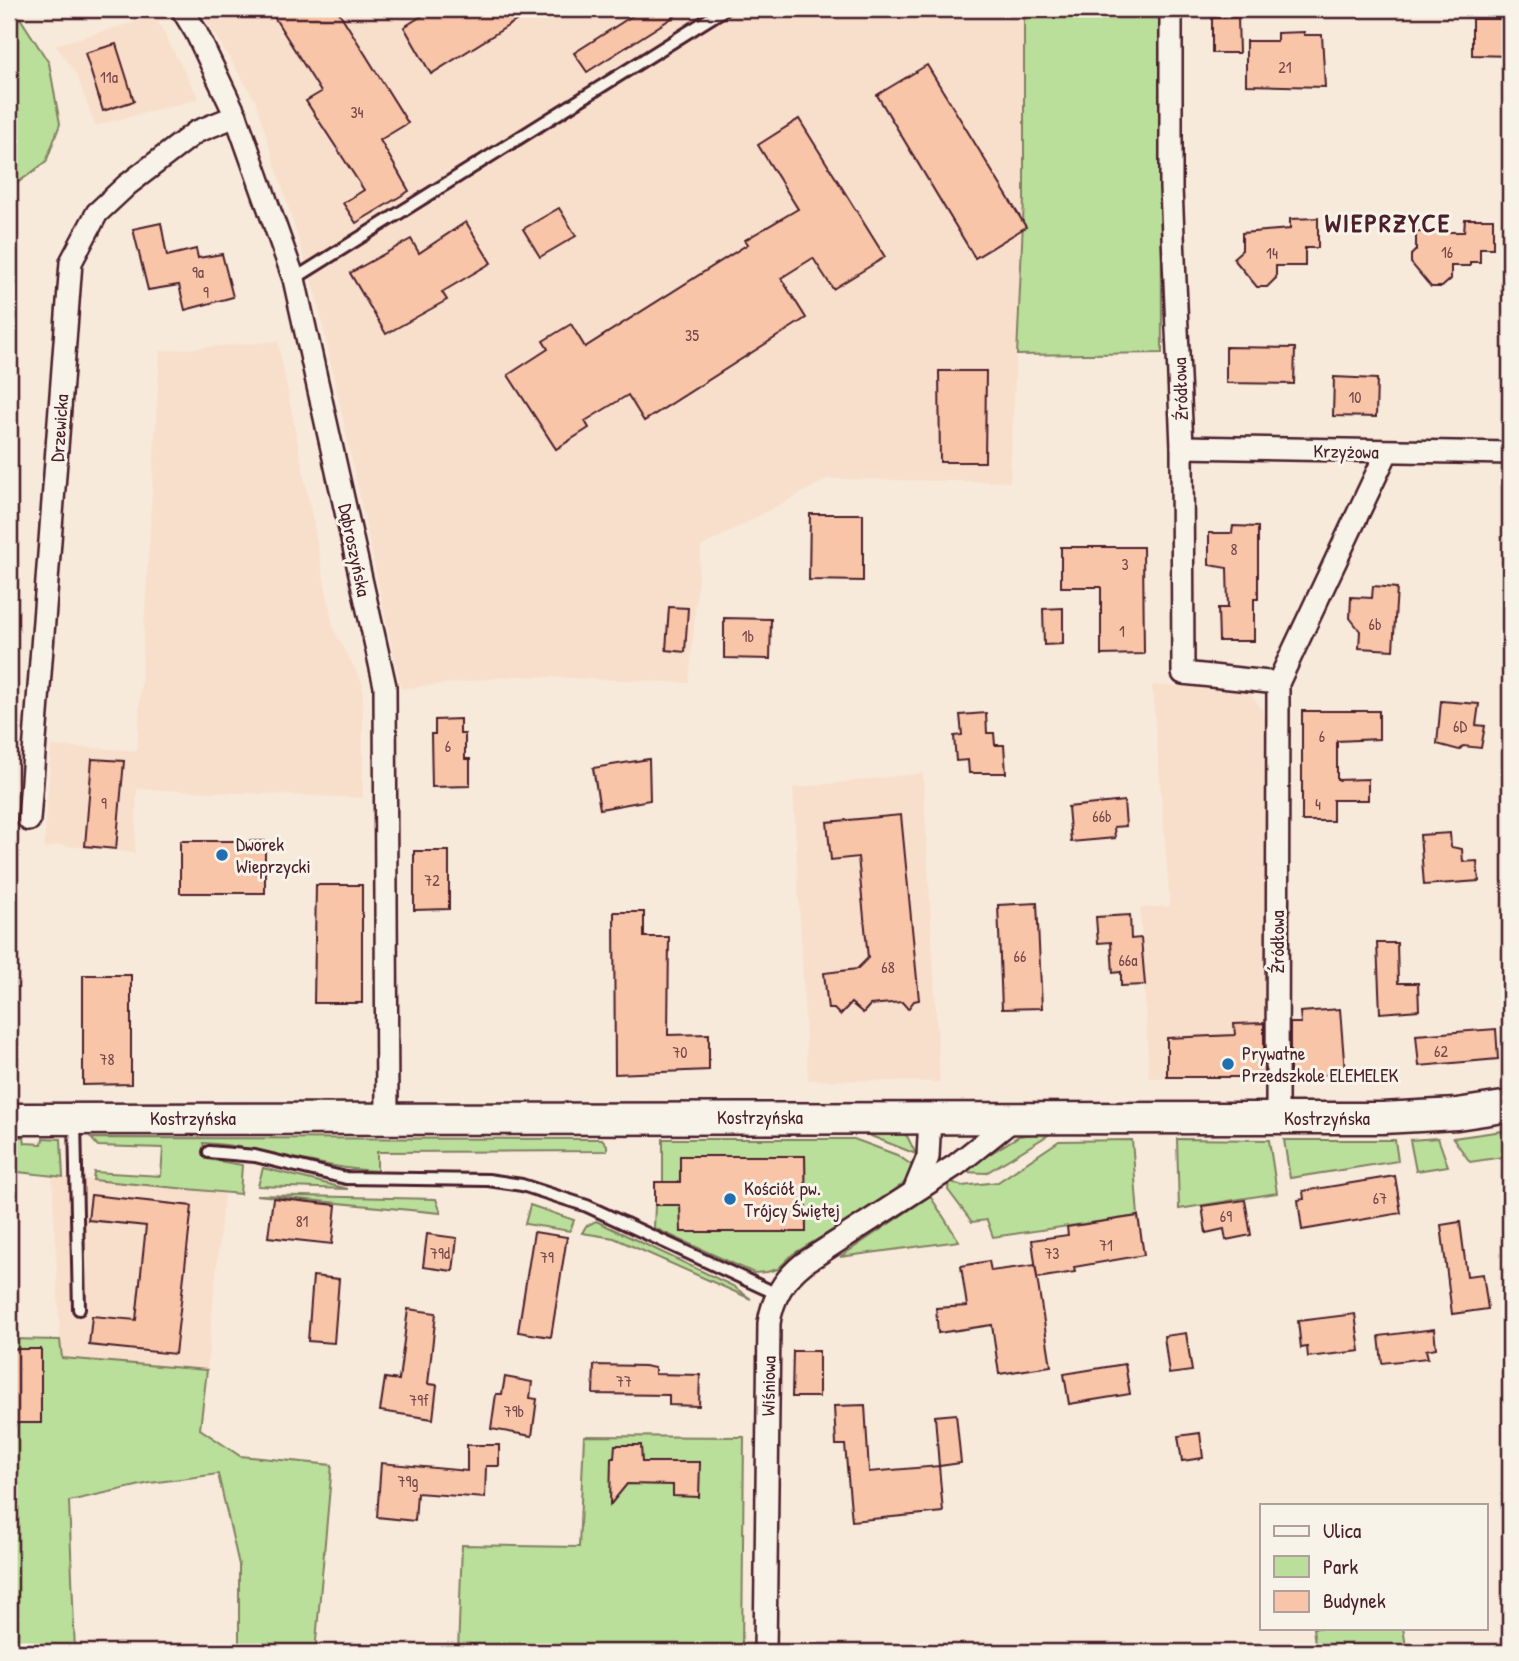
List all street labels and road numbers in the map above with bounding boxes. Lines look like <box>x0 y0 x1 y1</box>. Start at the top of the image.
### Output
street label: Źródłowa <box>1166 356 1194 421</box>
street label: Drzewicka <box>44 393 74 463</box>
street label: Krzyżowa <box>1313 437 1379 465</box>
street label: Dąbroszyńska <box>333 501 378 599</box>
street label: Źródłowa <box>1264 910 1290 974</box>
street label: Kostrzyńska <box>717 1104 804 1130</box>
street label: Kostrzyńska <box>150 1105 237 1131</box>
street label: Kostrzyńska <box>1284 1105 1371 1131</box>
street label: Wiśniowa <box>754 1355 782 1416</box>

